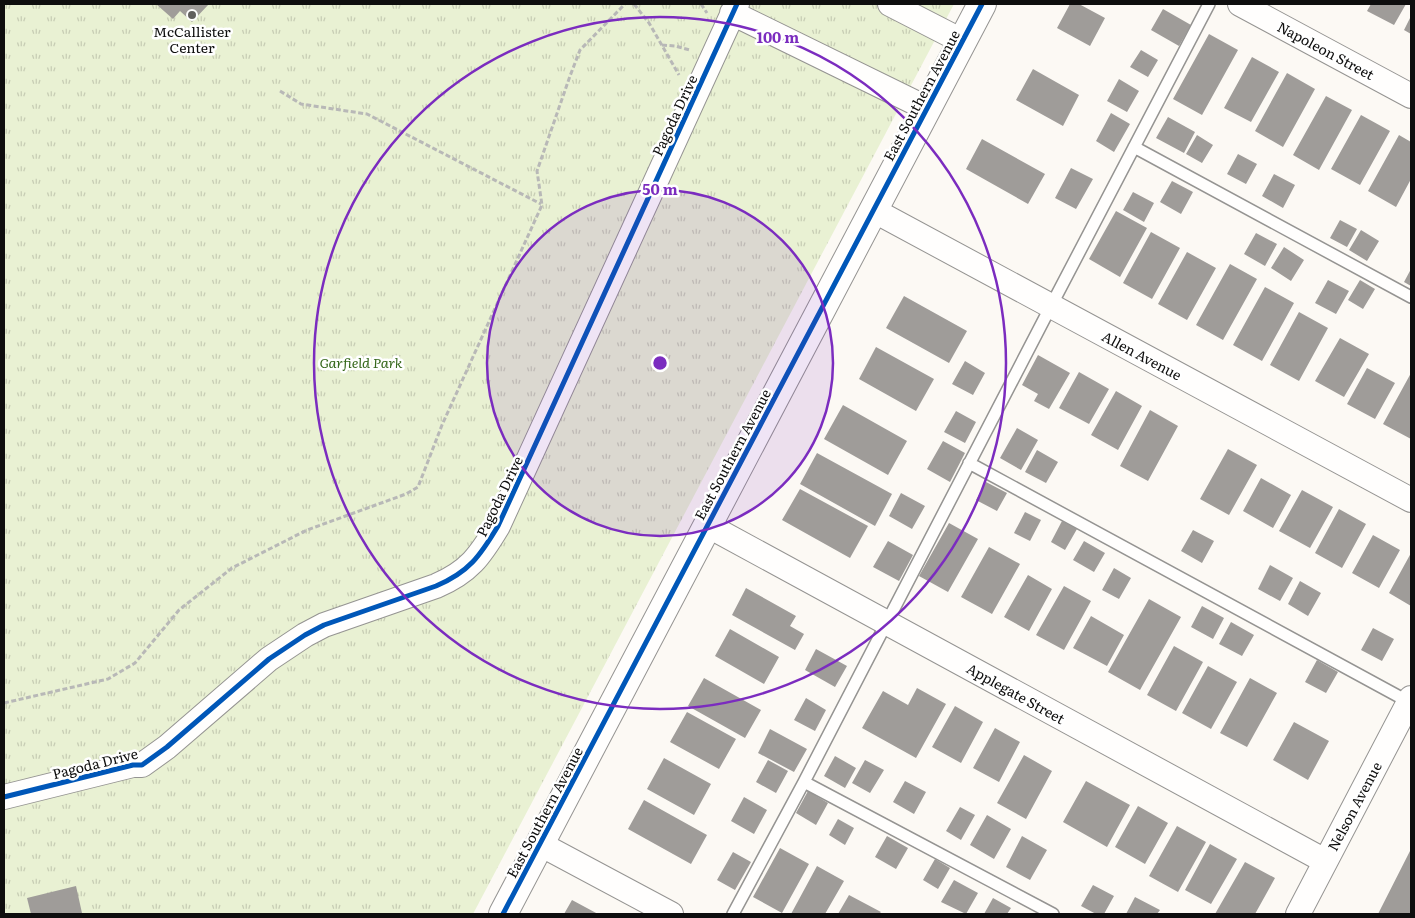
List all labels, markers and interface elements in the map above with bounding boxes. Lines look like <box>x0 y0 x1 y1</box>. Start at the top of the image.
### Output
marker: McCallister Center <box>186 9 198 21</box>
street label: Napoleon Street <box>1274 16 1378 84</box>
place label: McCallister Center <box>153 21 231 57</box>
text: 100 m <box>757 25 799 48</box>
street label: East Southern Avenue <box>878 26 964 164</box>
street label: Pagoda Drive <box>646 71 702 159</box>
text: 50 m <box>642 177 678 200</box>
street label: Allen Avenue <box>1099 326 1185 384</box>
park label: Garfield Park <box>320 352 403 372</box>
centre of rings <box>651 354 669 372</box>
street label: East Southern Avenue <box>689 385 775 523</box>
street label: Pagoda Drive <box>471 452 527 540</box>
street label: Applegate Street <box>963 658 1069 728</box>
street label: Pagoda Drive <box>50 743 140 783</box>
street label: East Southern Avenue <box>501 743 587 881</box>
street label: Nelson Avenue <box>1322 758 1386 854</box>

